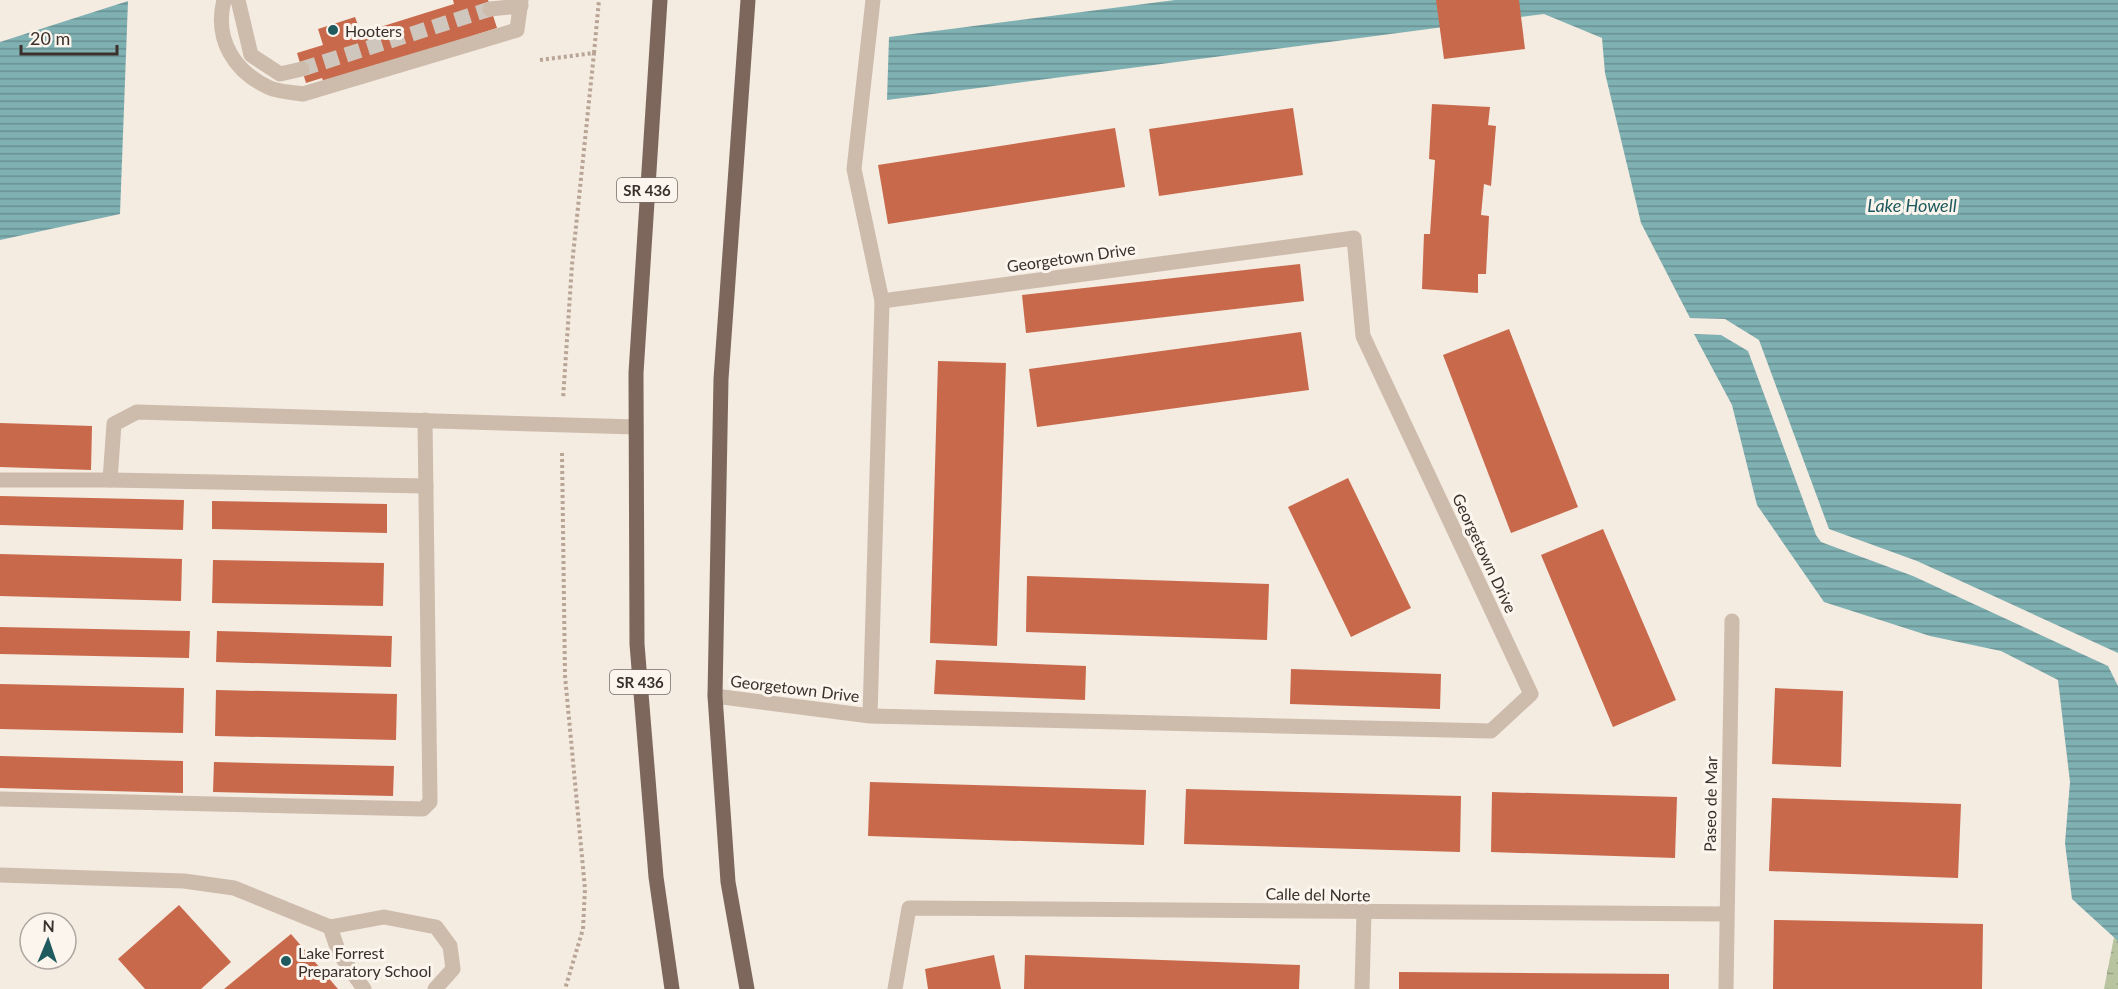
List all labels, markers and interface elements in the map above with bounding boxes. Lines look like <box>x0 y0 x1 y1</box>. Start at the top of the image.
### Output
scale bar <box>21 18 117 56</box>
place label: Hooters <box>345 21 402 40</box>
marker: Hooters <box>326 23 340 37</box>
text: 20 m <box>30 27 70 49</box>
road number: SR 436 <box>617 178 677 202</box>
water label: Lake Howell <box>1867 194 1957 216</box>
street label: Georgetown Drive <box>1005 239 1137 275</box>
street label: Georgetown Drive <box>1449 490 1521 616</box>
road number: SR 436 <box>610 670 670 694</box>
street label: Georgetown Drive <box>729 671 861 705</box>
street label: Paseo de Mar <box>1700 756 1720 852</box>
street label: Calle del Norte <box>1265 884 1371 904</box>
north arrow <box>18 911 78 971</box>
text: N <box>42 916 55 935</box>
place label: Lake Forrest Preparatory School <box>298 943 432 980</box>
marker: Lake Forrest Preparatory School <box>279 954 293 968</box>

